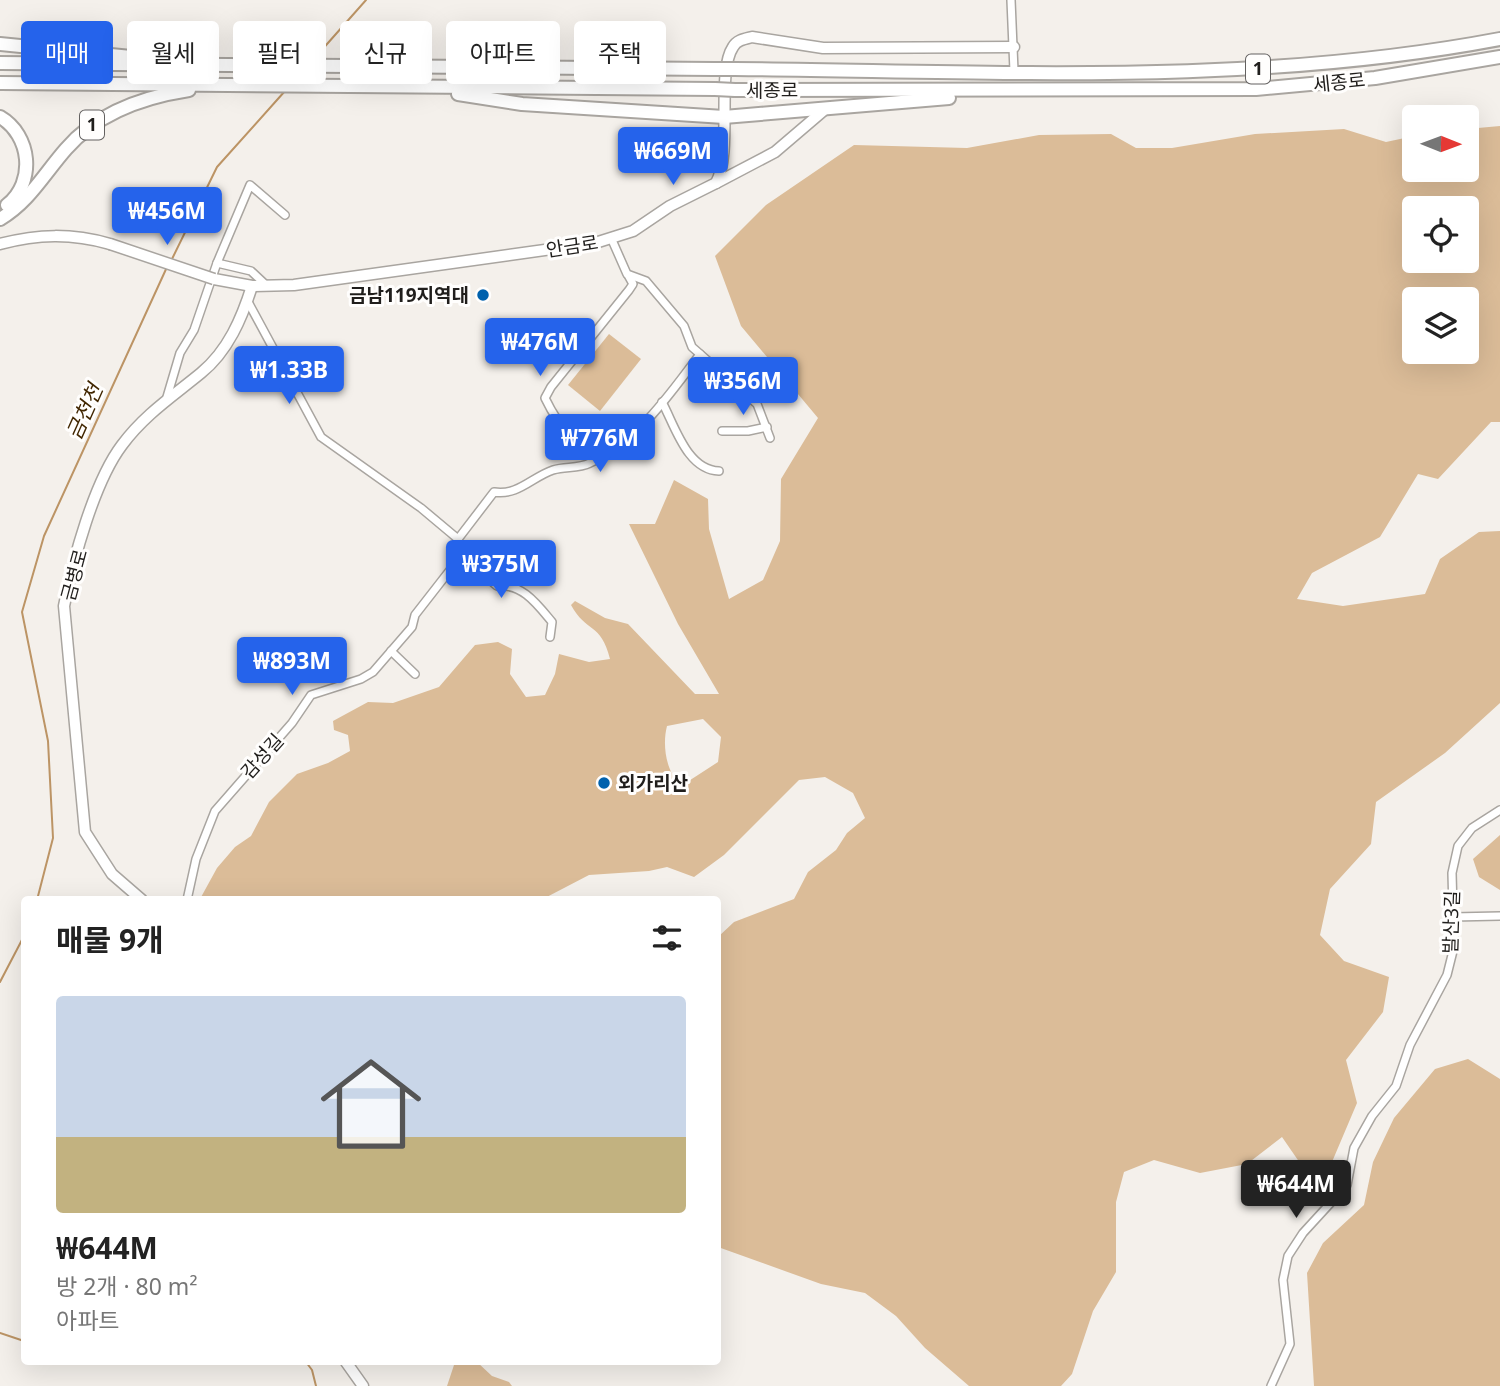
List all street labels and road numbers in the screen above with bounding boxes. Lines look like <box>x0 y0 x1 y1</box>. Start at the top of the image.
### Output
road number: 1 <box>1246 55 1270 84</box>
street label: 세종로 <box>1312 66 1366 98</box>
street label: 세종로 <box>746 77 798 103</box>
road number: 1 <box>80 110 104 140</box>
street label: 안금로 <box>544 229 600 263</box>
street label: 금병로 <box>55 546 93 604</box>
street label: 감성길 <box>235 728 289 784</box>
street label: 발산3길 <box>1437 890 1465 954</box>

